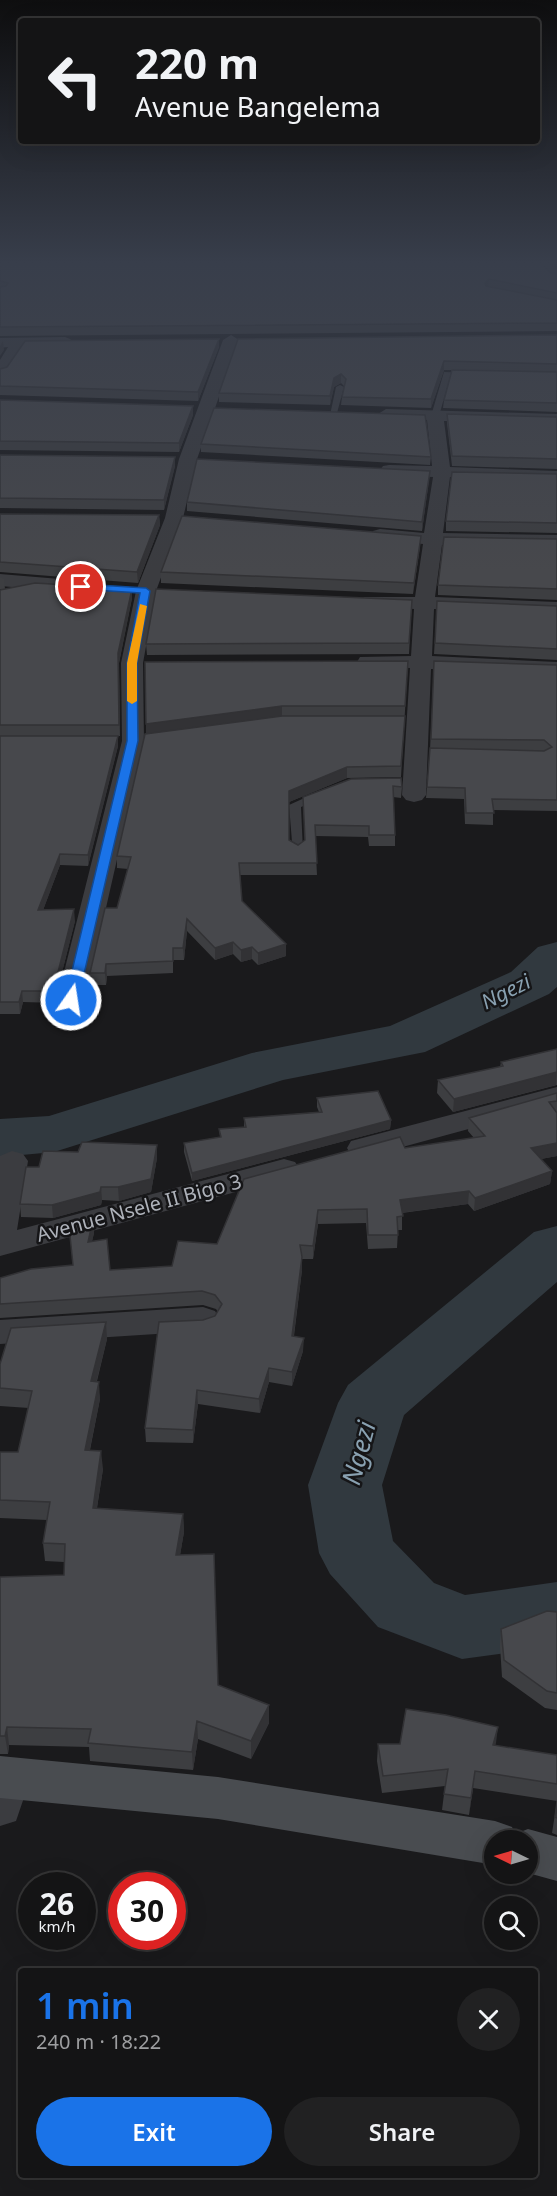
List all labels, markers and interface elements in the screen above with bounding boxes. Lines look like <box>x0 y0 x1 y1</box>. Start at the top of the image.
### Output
text: 220 m <box>135 34 259 91</box>
icon: left <box>36 42 114 120</box>
text: Avenue Bangelema <box>135 88 381 125</box>
pin <box>55 561 106 612</box>
icon: arrive <box>64 570 97 603</box>
water label: Ngezi <box>476 967 536 1015</box>
position arrow <box>39 968 103 1032</box>
street label: Avenue Nsele II Bigo 3 <box>33 1167 244 1248</box>
water label: Ngezi <box>332 1416 384 1489</box>
north arrow <box>484 1830 538 1884</box>
map controls <box>484 1830 538 1950</box>
speed limit sign: 30 <box>108 1872 186 1950</box>
text: 26 <box>40 1883 74 1924</box>
button: search <box>484 1896 538 1950</box>
text: km/h <box>39 1916 75 1936</box>
text: 1 min <box>36 1981 134 2030</box>
button: close <box>457 1988 520 2051</box>
text: 240 m · 18:22 <box>36 2028 161 2055</box>
button: Exit <box>36 2097 272 2166</box>
button: Share <box>284 2097 520 2166</box>

